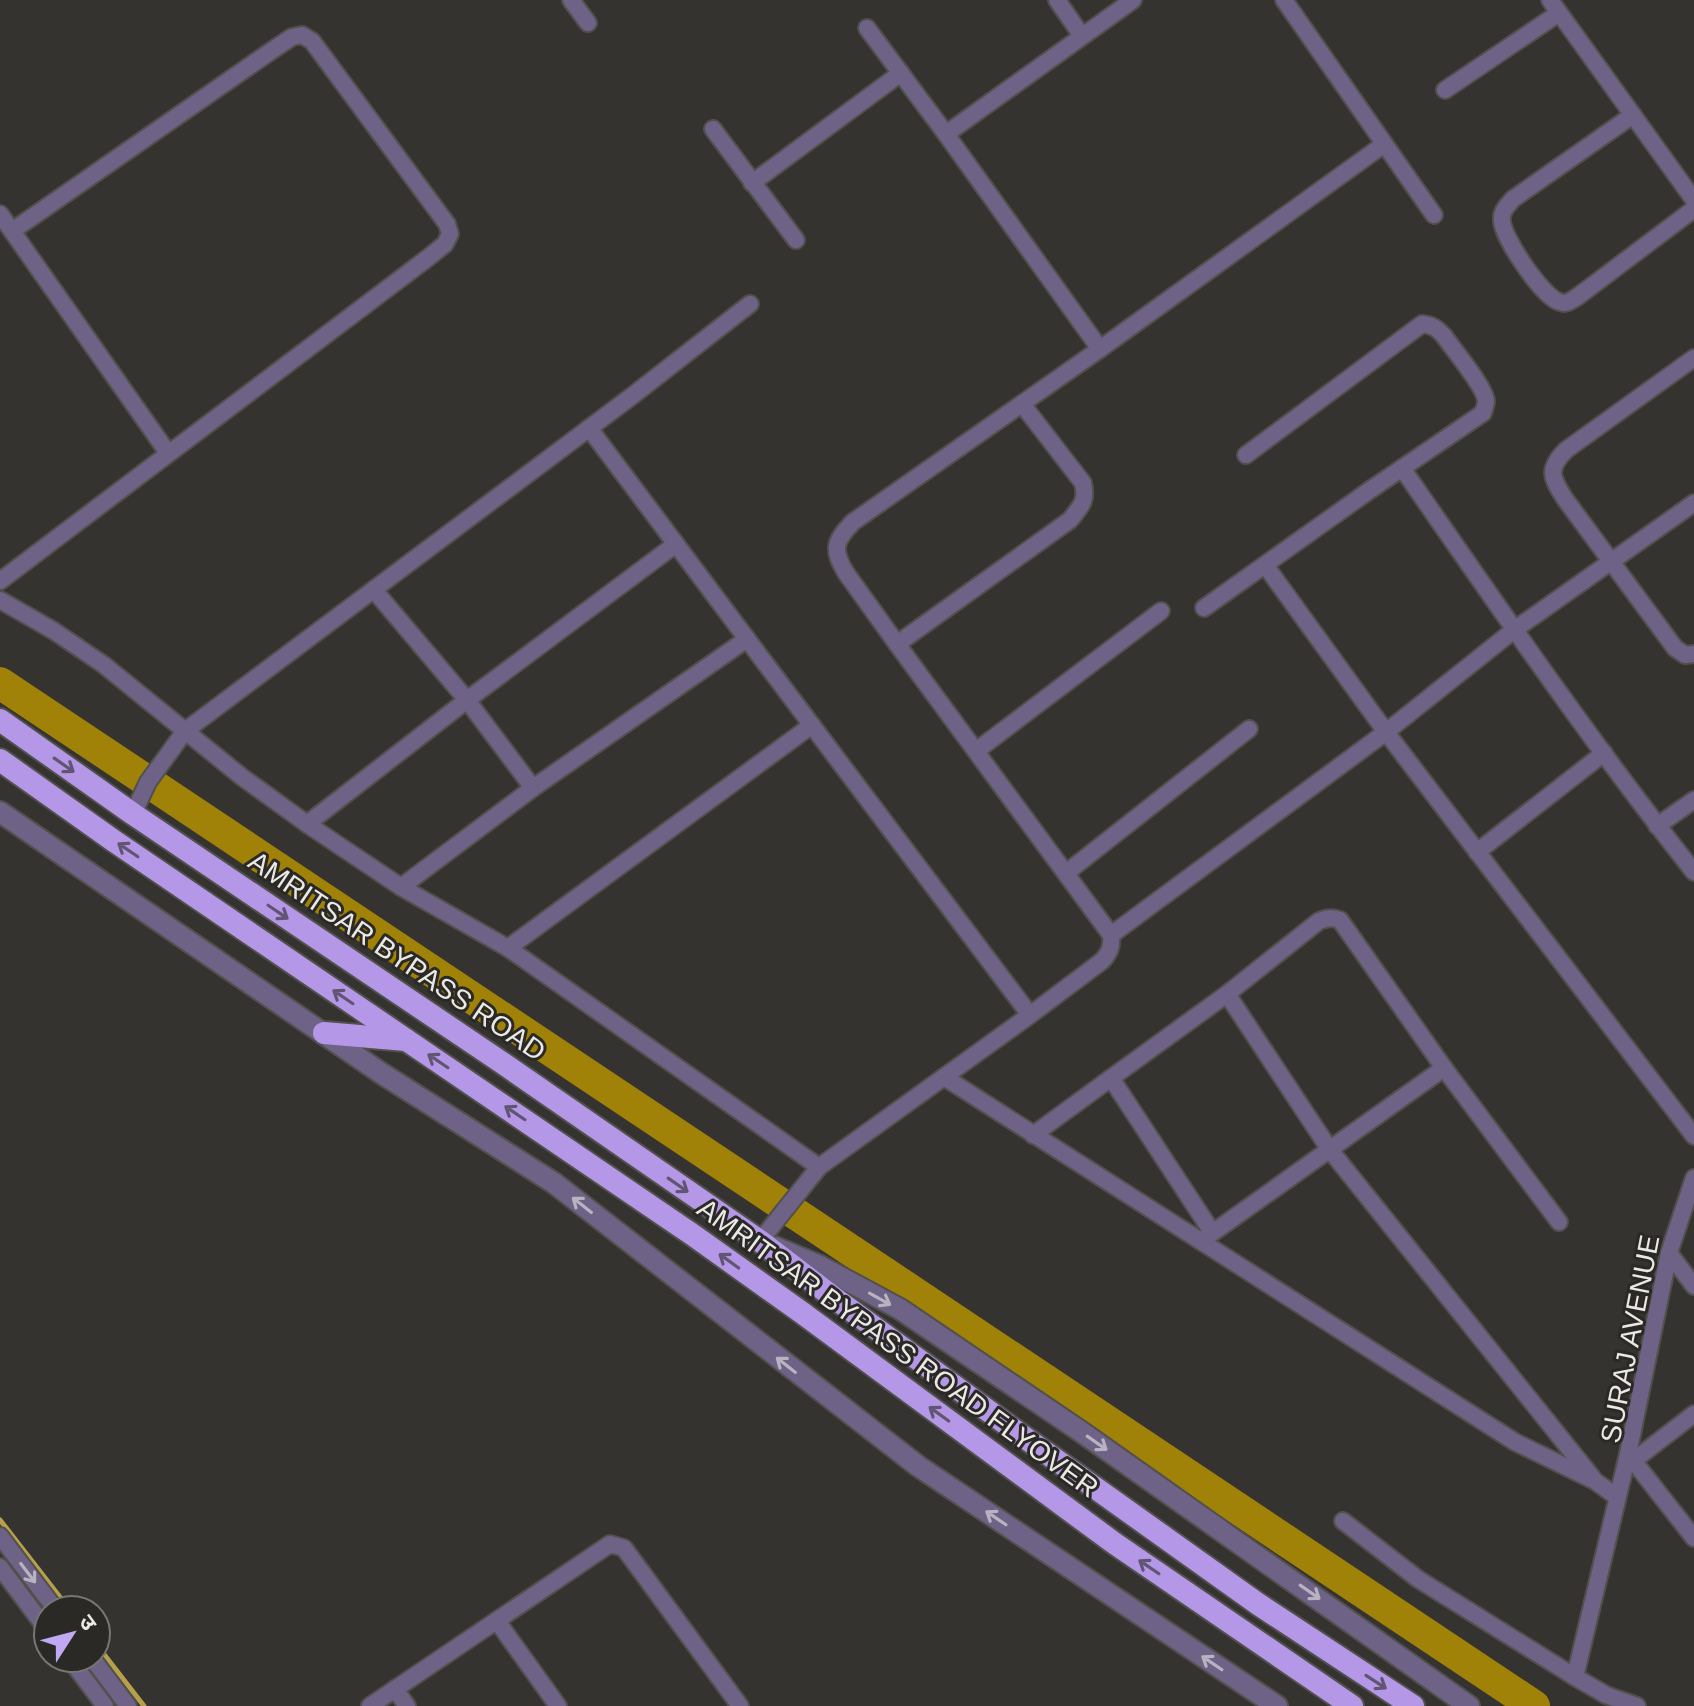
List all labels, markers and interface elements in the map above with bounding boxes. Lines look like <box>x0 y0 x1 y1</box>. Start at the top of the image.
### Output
one-way arrow <box>52 757 74 773</box>
one-way arrow <box>117 842 139 859</box>
street label: AMRITSAR BYPASS ROAD <box>243 845 551 1067</box>
one-way arrow <box>267 904 289 920</box>
one-way arrow <box>332 988 354 1005</box>
one-way arrow <box>427 1053 449 1069</box>
one-way arrow <box>504 1105 526 1122</box>
one-way arrow <box>667 1177 689 1193</box>
street label: AMRITSAR BYPASS ROAD FLYOVER <box>692 1192 1104 1504</box>
one-way arrow <box>572 1196 593 1213</box>
street label: SURAJ AVENUE <box>1595 1232 1665 1446</box>
one-way arrow <box>718 1253 740 1269</box>
one-way arrow <box>868 1292 892 1307</box>
one-way arrow <box>776 1357 797 1374</box>
one-way arrow <box>928 1406 950 1422</box>
one-way arrow <box>1085 1435 1107 1451</box>
one-way arrow <box>986 1510 1008 1527</box>
one-way arrow <box>1138 1559 1160 1575</box>
one-way arrow <box>19 1562 36 1583</box>
one-way arrow <box>1298 1584 1320 1600</box>
north arrow <box>32 1594 112 1674</box>
text: उ <box>74 1610 102 1636</box>
one-way arrow <box>1202 1654 1224 1671</box>
one-way arrow <box>1365 1674 1387 1690</box>

